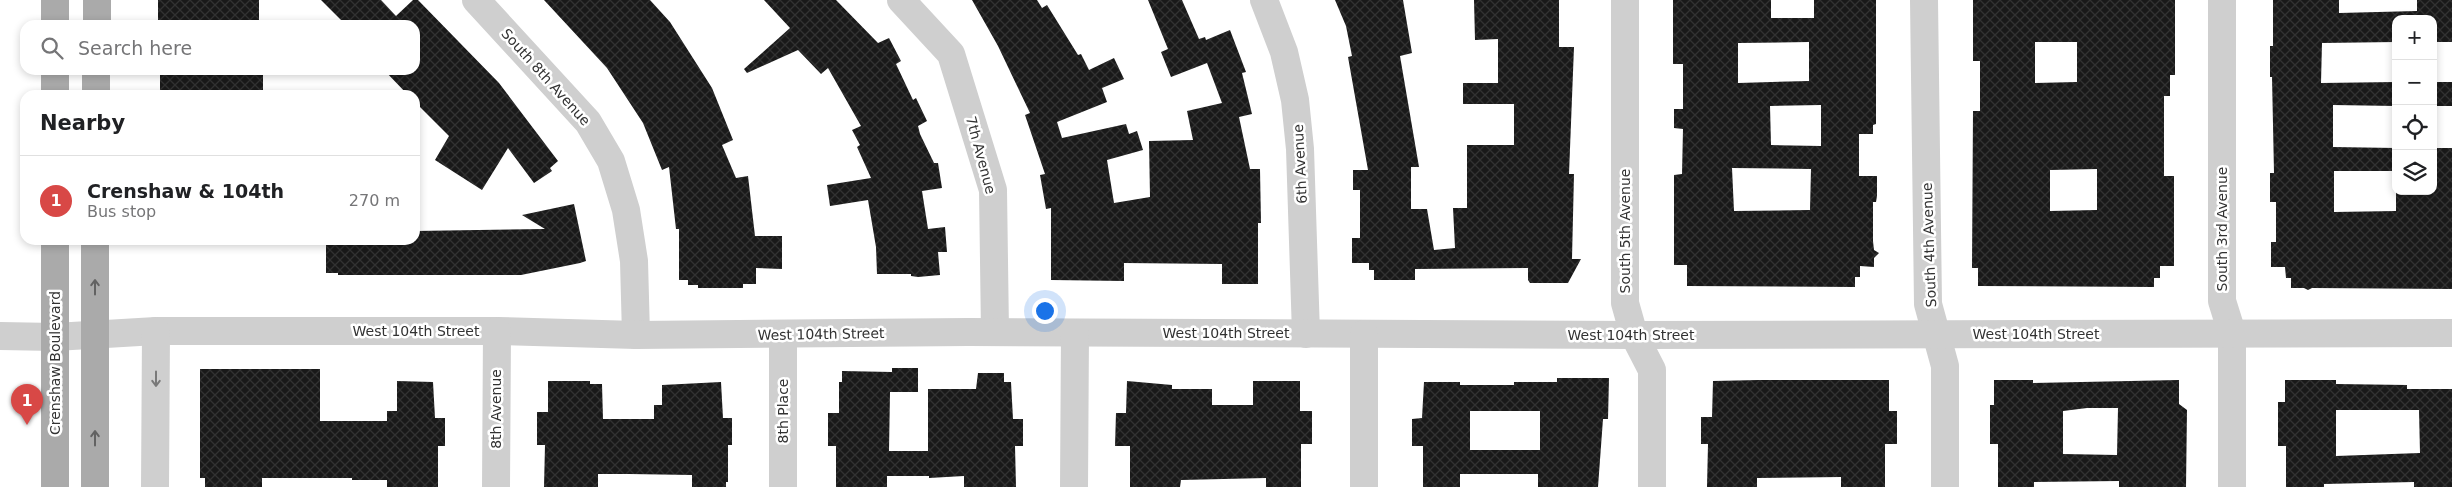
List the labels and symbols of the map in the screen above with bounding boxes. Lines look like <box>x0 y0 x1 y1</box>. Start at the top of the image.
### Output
street label: South 8th Avenue <box>498 25 594 129</box>
street label: 7th Avenue <box>963 114 999 196</box>
street label: 6th Avenue <box>1290 124 1310 204</box>
street label: South 3rd Avenue <box>2214 167 2230 291</box>
street label: South 5th Avenue <box>1617 169 1633 293</box>
street label: South 4th Avenue <box>1919 182 1939 308</box>
one-way arrow <box>90 279 100 295</box>
street label: Crenshaw Boulevard <box>47 291 63 435</box>
your location <box>1032 298 1058 324</box>
street label: West 104th Street <box>353 323 480 339</box>
street label: West 104th Street <box>757 325 885 343</box>
street label: West 104th Street <box>1163 325 1290 341</box>
street label: West 104th Street <box>1973 326 2100 342</box>
street label: West 104th Street <box>1568 327 1695 343</box>
street label: 8th Avenue <box>488 369 504 449</box>
one-way arrow <box>151 371 161 387</box>
street label: 8th Place <box>775 379 791 443</box>
pin: 1 <box>11 384 43 425</box>
one-way arrow <box>90 431 100 447</box>

